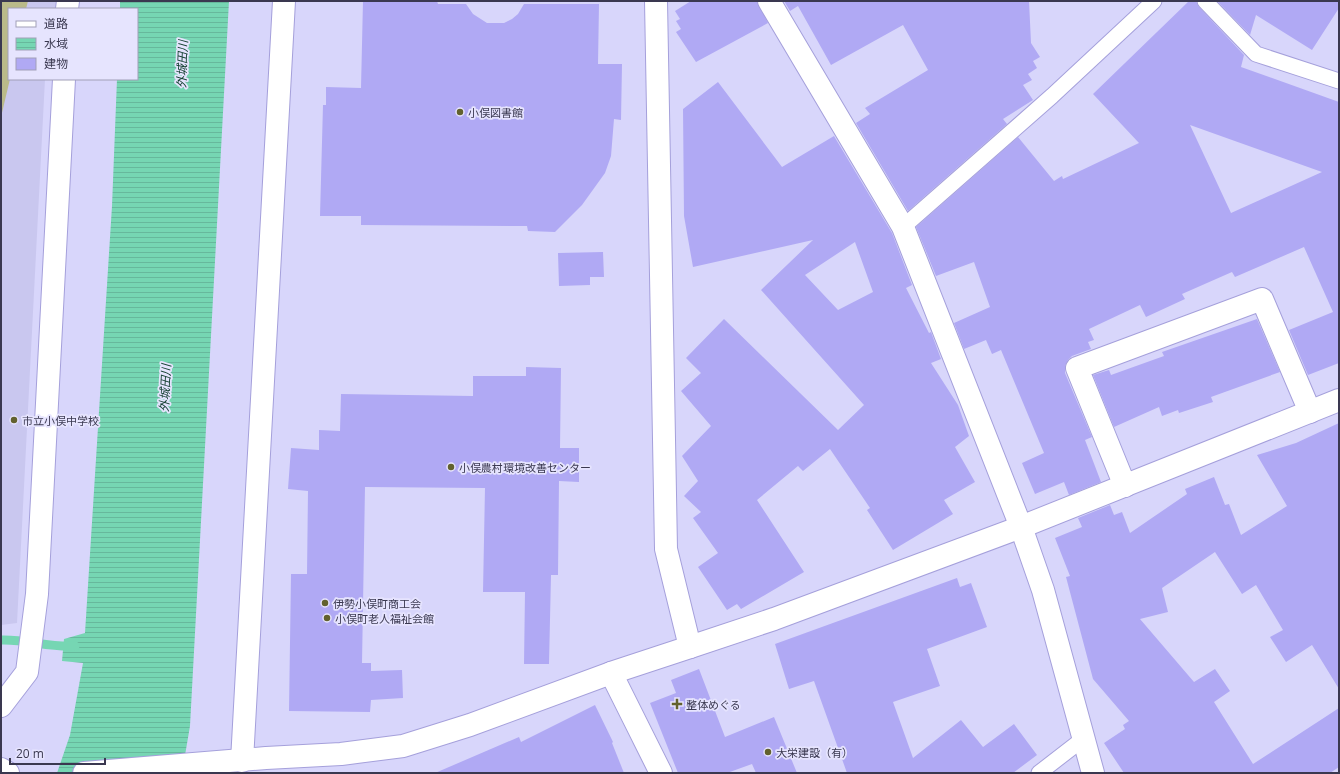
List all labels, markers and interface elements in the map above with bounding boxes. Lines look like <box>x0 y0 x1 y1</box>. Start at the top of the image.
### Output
legend <box>8 8 138 80</box>
text: 道路 <box>44 15 68 32</box>
text: 水域 <box>44 35 68 52</box>
water label: 外城田川 <box>173 38 191 88</box>
text: 建物 <box>44 55 68 72</box>
place label: 小俣図書館 <box>468 105 523 120</box>
marker: 小俣図書館 <box>455 107 465 117</box>
water label: 外城田川 <box>155 362 175 412</box>
place label: 市立小俣中学校 <box>22 413 99 428</box>
marker: 市立小俣中学校 <box>9 415 19 425</box>
place label: 小俣農村環境改善センター <box>459 460 591 475</box>
marker: 小俣農村環境改善センター <box>446 462 456 472</box>
place label: 伊勢小俣町商工会 <box>333 596 421 611</box>
marker: 伊勢小俣町商工会 <box>320 598 330 608</box>
place label: 小俣町老人福祉会館 <box>335 611 434 626</box>
marker: 小俣町老人福祉会館 <box>322 613 332 623</box>
place label: 整体めぐる <box>686 697 741 712</box>
marker: 整体めぐる <box>671 698 683 710</box>
scale bar <box>10 740 105 766</box>
text: 20 m <box>16 745 44 762</box>
place label: 大栄建設（有） <box>776 745 853 760</box>
marker: 大栄建設（有） <box>763 747 773 757</box>

